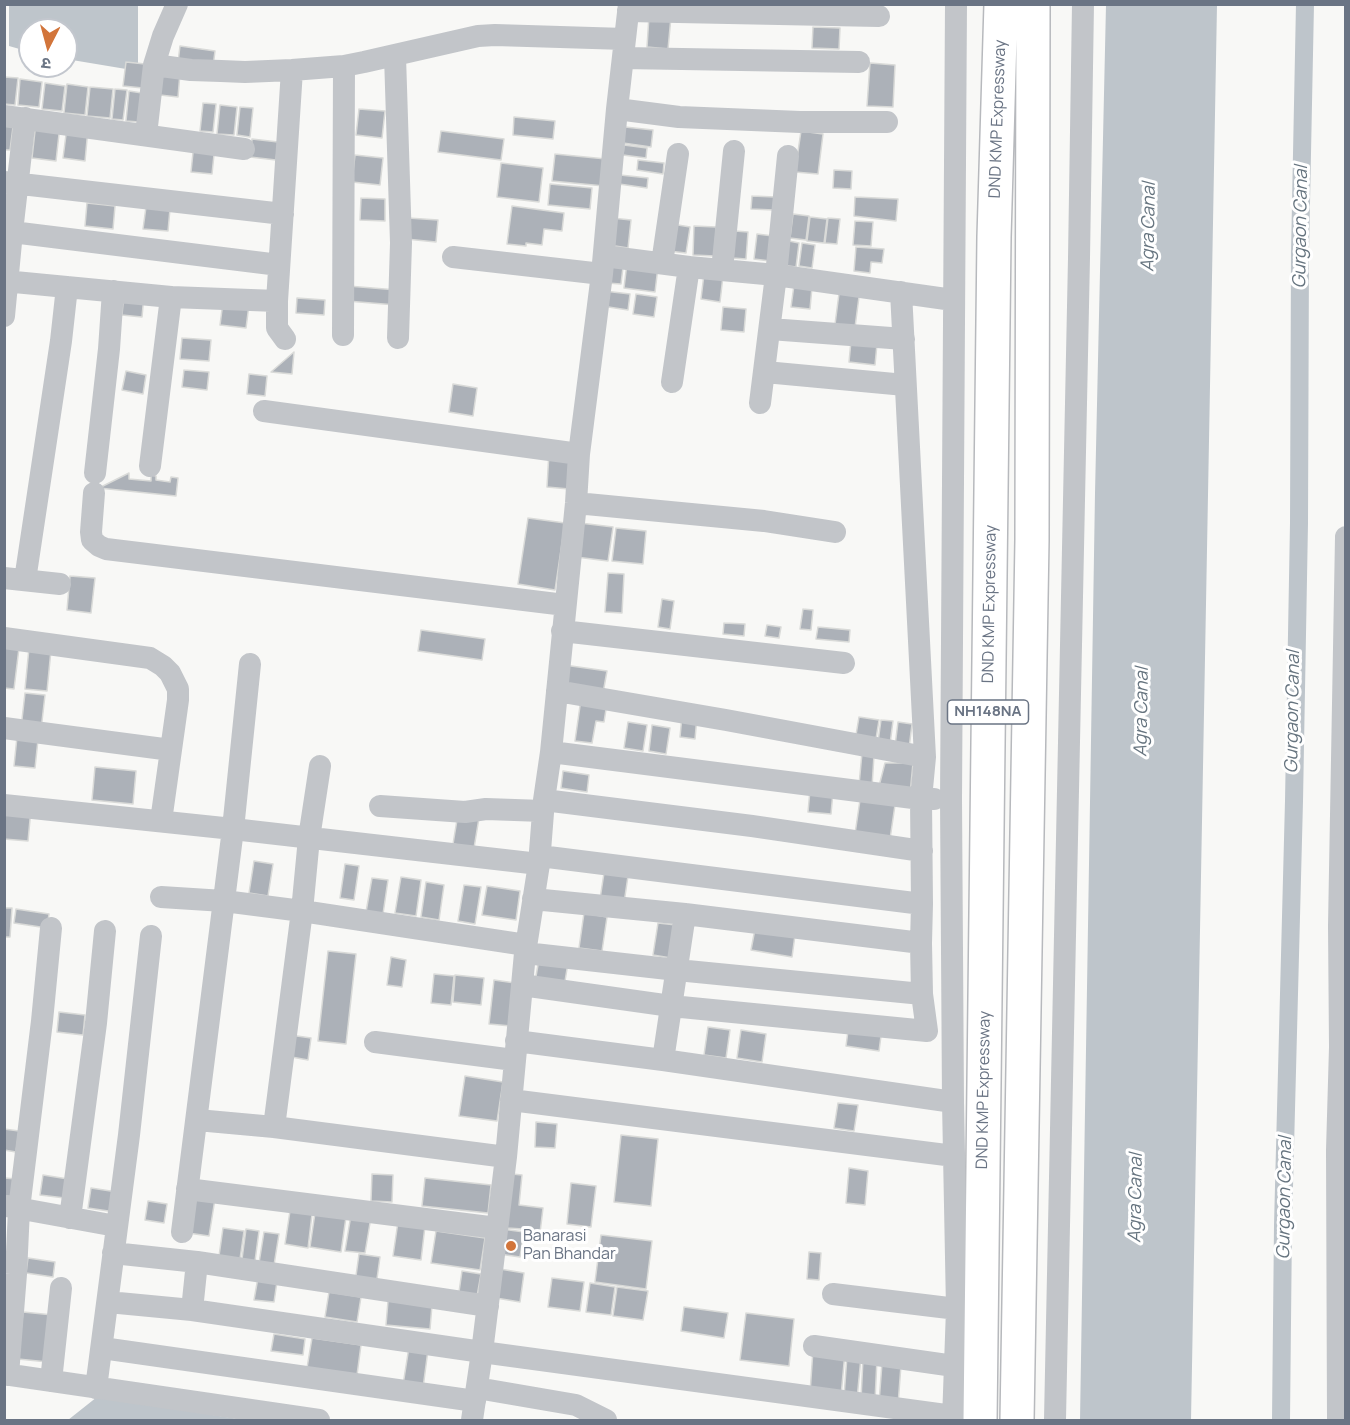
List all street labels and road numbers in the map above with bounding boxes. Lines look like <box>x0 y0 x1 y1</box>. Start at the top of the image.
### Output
street label: DND KMP Expressway <box>986 39 1010 199</box>
street label: DND KMP Expressway <box>979 525 1001 683</box>
road number: NH148NA <box>948 700 1028 724</box>
street label: DND KMP Expressway <box>973 1011 995 1169</box>

